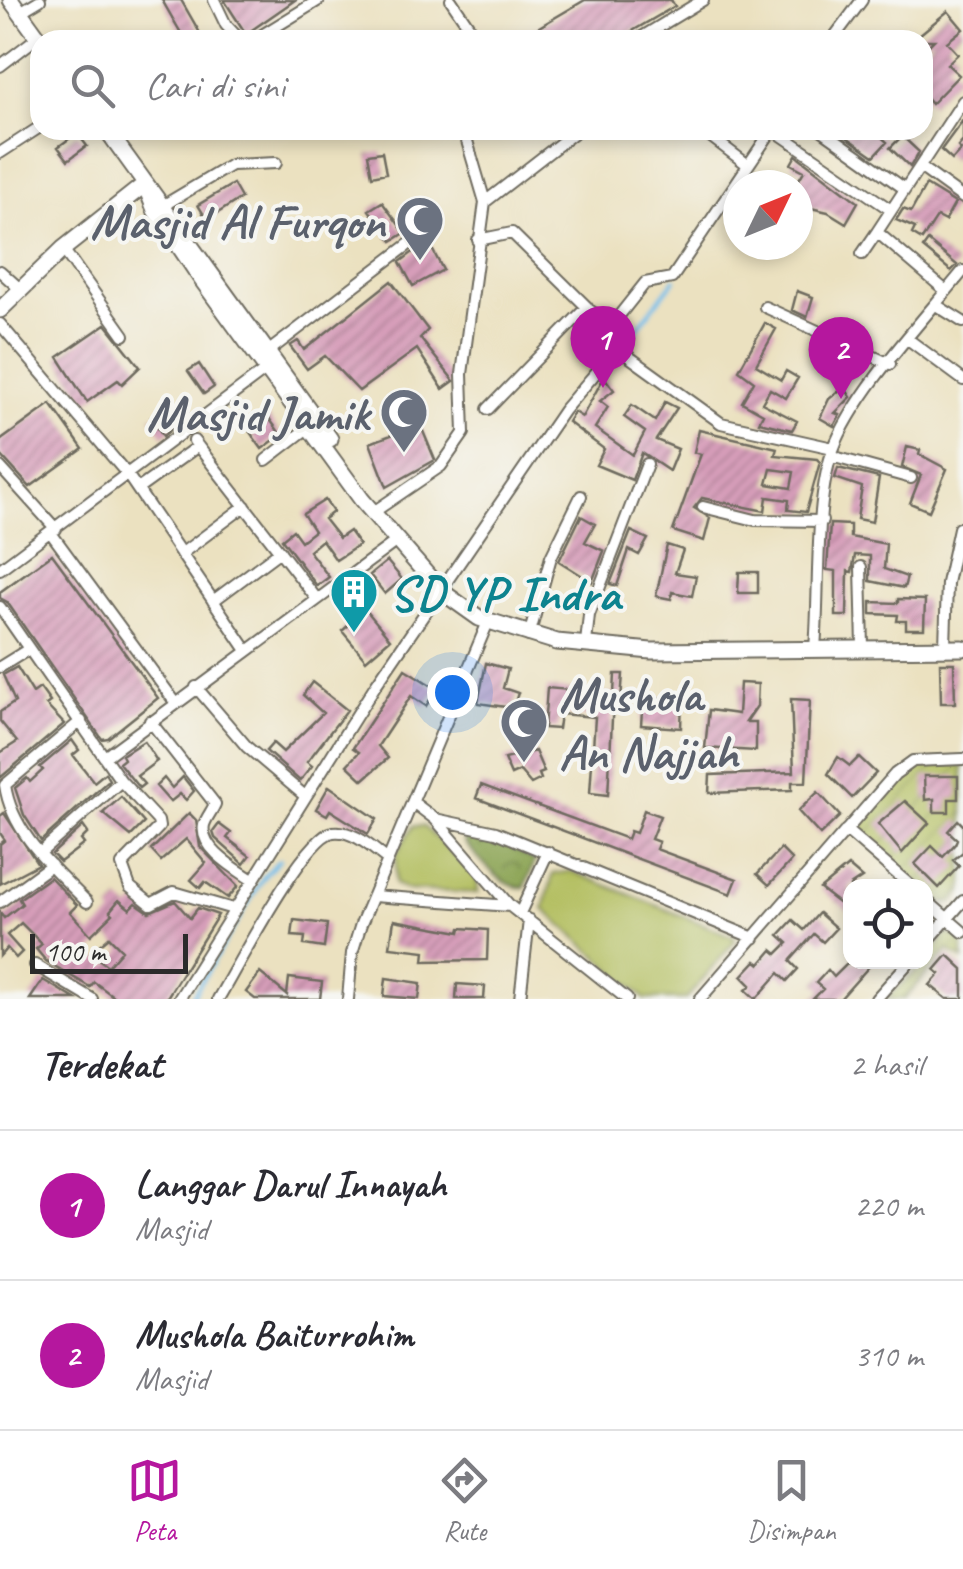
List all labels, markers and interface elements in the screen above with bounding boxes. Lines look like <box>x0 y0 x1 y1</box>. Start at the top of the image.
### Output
search box <box>30 30 933 140</box>
icon: search <box>65 58 120 113</box>
text: Cari di sini <box>145 62 285 109</box>
north arrow <box>723 170 813 260</box>
place label: Masjid Al Furqon <box>90 190 387 253</box>
mosque icon: Masjid Al Furqon <box>394 194 446 262</box>
pin: 1 <box>570 306 636 388</box>
pin: 2 <box>808 316 874 399</box>
place label: Masjid Jamik <box>146 382 373 445</box>
mosque icon: Masjid Jamik <box>378 386 430 454</box>
place label: SD YP Indra <box>389 562 623 625</box>
building icon: SD YP Indra <box>328 566 380 634</box>
place label: Mushola An Najjah <box>559 663 740 784</box>
your location <box>427 667 478 718</box>
mosque icon: Mushola An Najjah <box>498 696 550 764</box>
map controls <box>843 879 933 969</box>
button: locate <box>843 879 933 969</box>
scale bar <box>30 929 188 974</box>
text: 100 m <box>45 934 105 969</box>
text: Terdekat <box>40 1038 163 1091</box>
text: 2 hasil <box>850 1044 923 1085</box>
text: Langgar Darul Innayah <box>135 1161 446 1208</box>
text: 1 <box>65 1185 80 1226</box>
text: 220 m <box>854 1185 923 1226</box>
text: Masjid <box>135 1208 208 1249</box>
text: Mushola Baiturrohim <box>135 1311 414 1358</box>
text: 2 <box>65 1335 80 1376</box>
text: 310 m <box>854 1335 923 1376</box>
text: Masjid <box>135 1358 208 1399</box>
tab: Peta <box>127 1453 182 1548</box>
tab: Rute <box>437 1453 492 1548</box>
tab: Disimpan <box>747 1453 836 1548</box>

